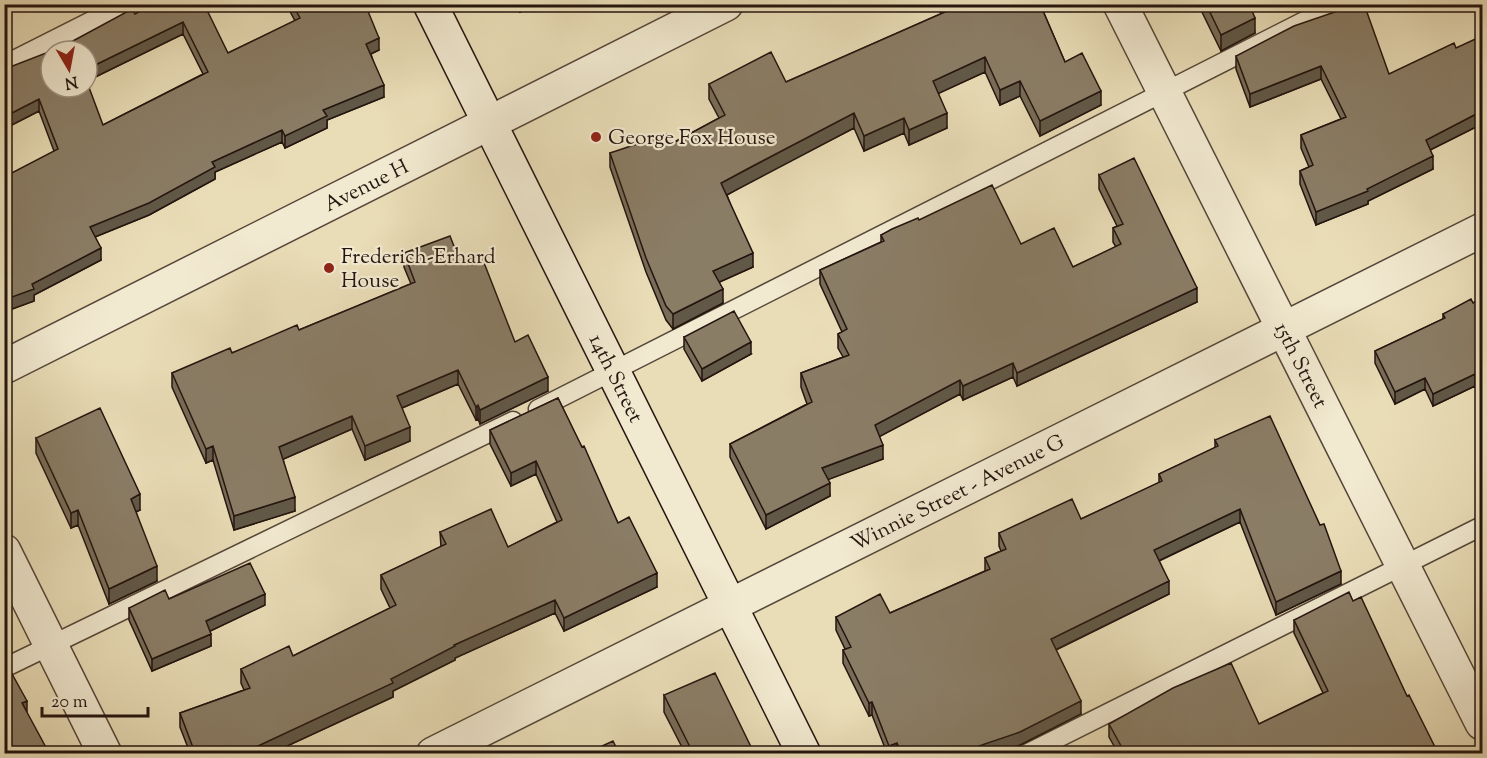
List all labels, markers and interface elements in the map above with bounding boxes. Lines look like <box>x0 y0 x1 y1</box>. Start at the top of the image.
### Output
north arrow <box>39 39 99 99</box>
text: N <box>63 69 79 94</box>
place label: George Fox House <box>608 124 776 154</box>
marker: George Fox House <box>589 130 603 144</box>
street label: Avenue H <box>319 153 415 221</box>
place label: Frederich-Erhard House <box>341 243 496 297</box>
marker: Frederich-Erhard House <box>322 261 336 275</box>
street label: 15th Street <box>1266 318 1334 414</box>
street label: 14th Street <box>580 329 650 429</box>
street label: Winnie Street - Avenue G <box>846 428 1070 560</box>
scale bar <box>42 680 148 718</box>
text: 20 m <box>51 690 88 716</box>

